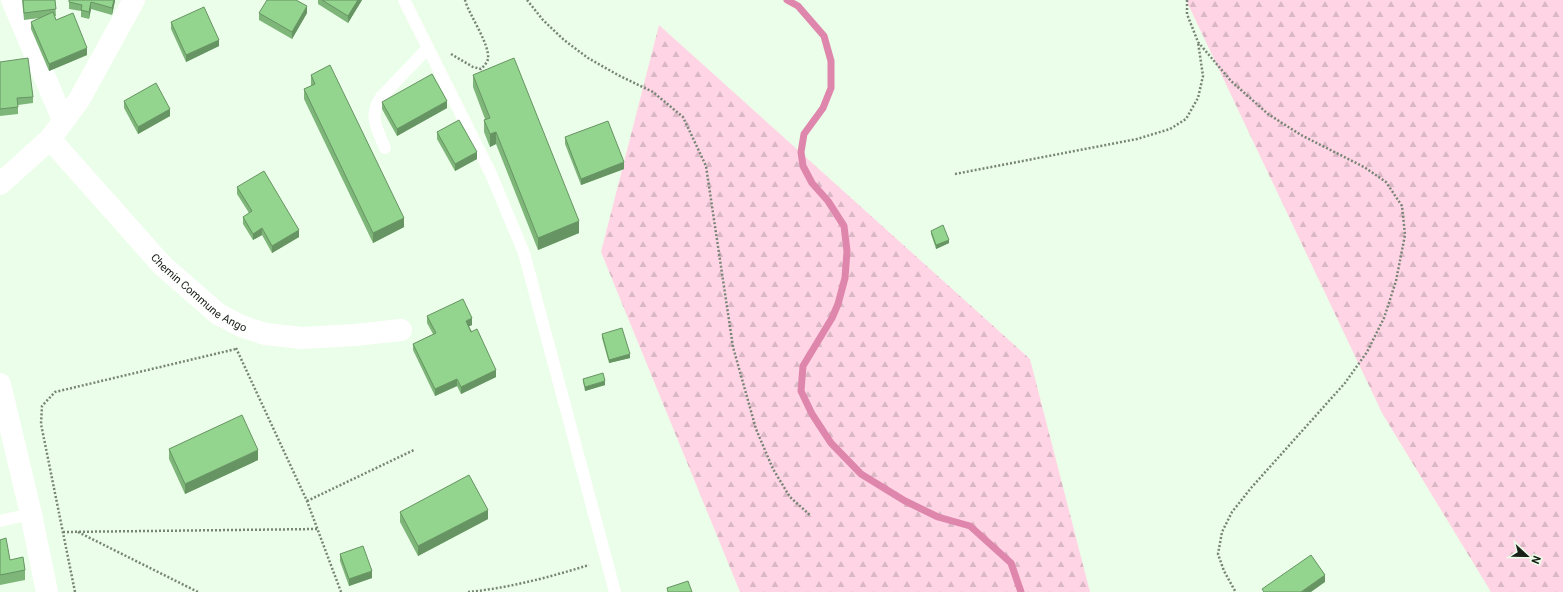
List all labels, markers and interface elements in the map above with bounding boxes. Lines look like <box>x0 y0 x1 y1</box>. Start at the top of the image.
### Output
street label: Chemin Commune Ango <box>148 251 249 334</box>
north arrow <box>1507 536 1547 576</box>
text: N <box>1528 554 1543 566</box>

